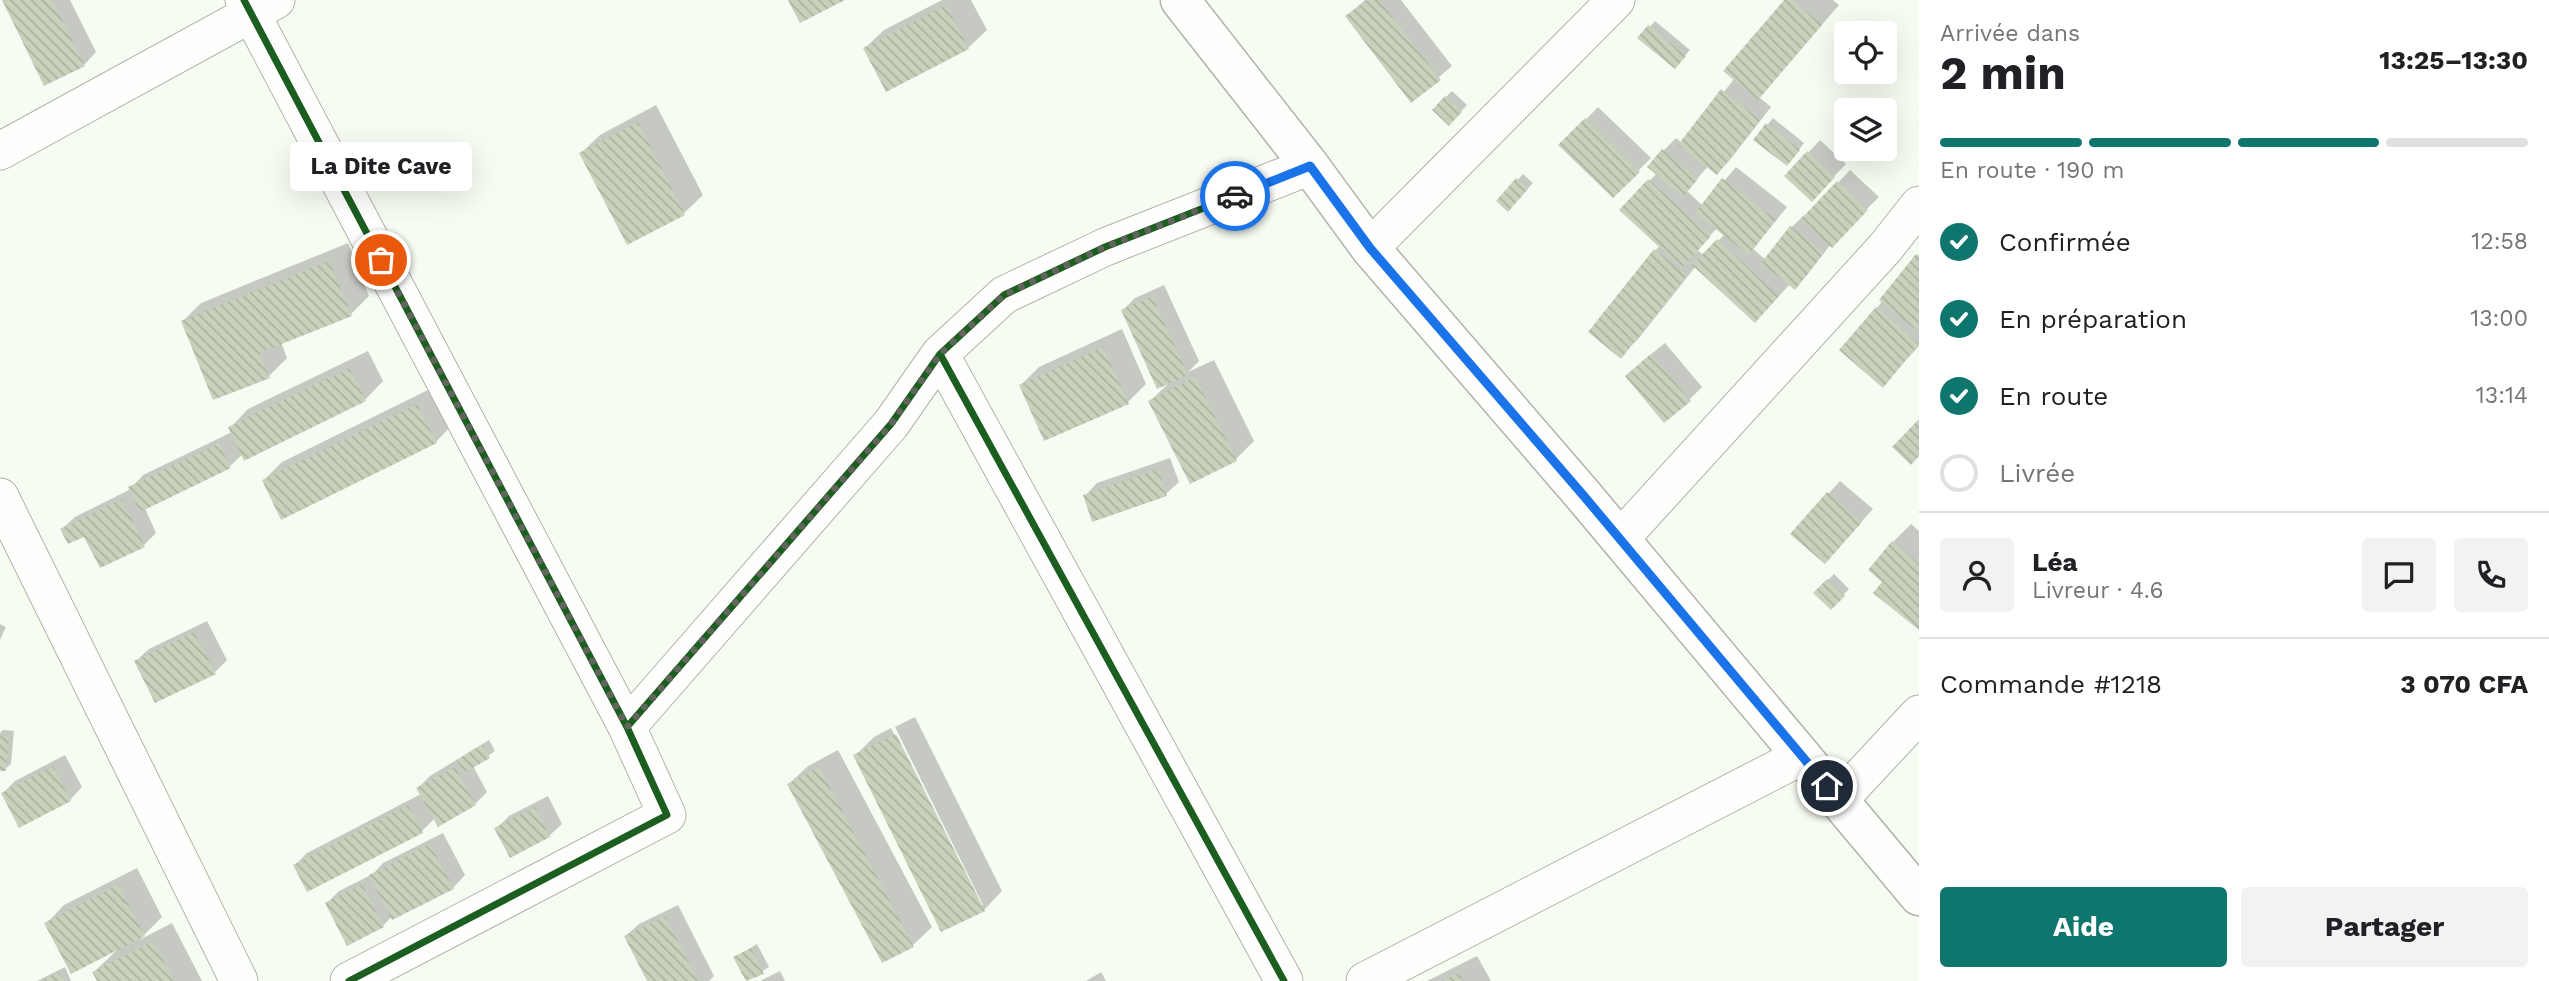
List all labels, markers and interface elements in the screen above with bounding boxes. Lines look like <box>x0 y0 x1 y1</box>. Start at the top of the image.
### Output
text: Arrivée dans <box>1940 20 2080 47</box>
map controls <box>1834 21 1897 161</box>
button: locate <box>1834 21 1897 84</box>
text: 13:25–13:30 <box>2379 45 2528 75</box>
text: 2 min <box>1940 46 2066 100</box>
button: layers <box>1834 98 1897 161</box>
callout: La Dite Cave <box>290 141 472 190</box>
text: La Dite Cave <box>310 153 452 180</box>
text: En route · 190 m <box>1940 157 2124 184</box>
courier <box>1200 161 1270 231</box>
icon: car <box>1216 177 1254 215</box>
icon: check <box>1940 223 1978 261</box>
text: Confirmée <box>1999 227 2131 257</box>
text: 12:58 <box>2471 228 2528 255</box>
pin <box>351 230 411 290</box>
icon: bag <box>362 241 400 279</box>
icon: check <box>1940 300 1978 338</box>
text: En préparation <box>1999 304 2187 334</box>
text: 13:00 <box>2470 305 2528 332</box>
icon: check <box>1940 377 1978 415</box>
text: En route <box>1999 381 2108 411</box>
text: 13:14 <box>2476 382 2528 409</box>
text: Livrée <box>1999 458 2075 488</box>
button: person <box>1940 538 2014 612</box>
button: chat <box>2362 538 2436 612</box>
button: phone <box>2454 538 2528 612</box>
text: Léa <box>2032 547 2078 577</box>
text: Livreur · 4.6 <box>2032 577 2164 604</box>
text: Commande #1218 <box>1940 669 2162 699</box>
text: 3 070 CFA <box>2400 669 2528 699</box>
pin <box>1797 756 1857 816</box>
icon: home <box>1808 767 1846 805</box>
button: Aide <box>1940 887 2227 967</box>
button: Partager <box>2241 887 2528 967</box>

